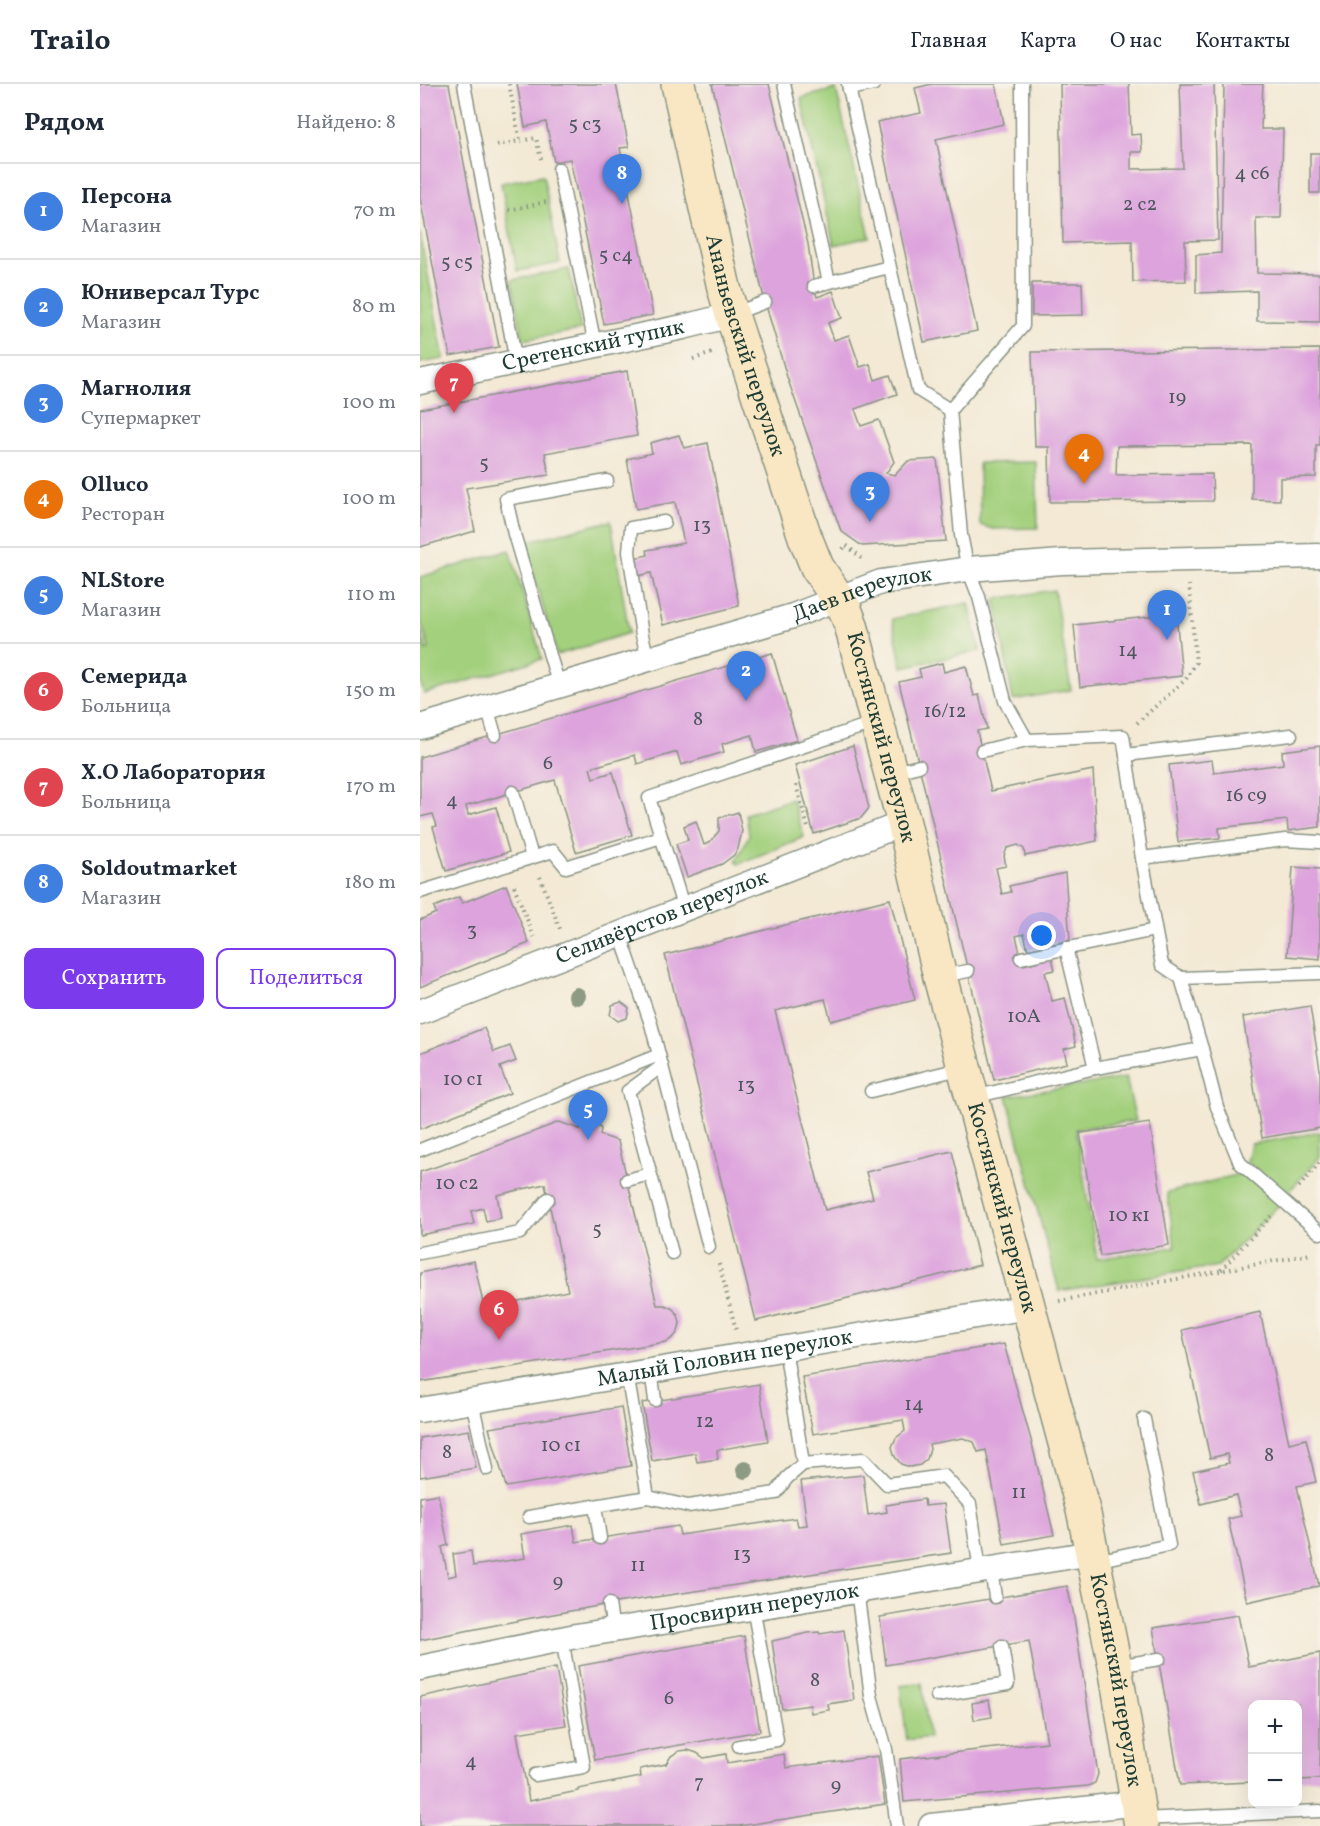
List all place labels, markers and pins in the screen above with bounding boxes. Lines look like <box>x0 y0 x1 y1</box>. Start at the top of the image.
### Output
pin: 8 <box>602 154 642 204</box>
pin: 7 <box>435 364 474 413</box>
pin: 4 <box>1064 434 1104 484</box>
pin: 3 <box>850 472 890 522</box>
pin: 1 <box>1148 590 1186 640</box>
pin: 2 <box>726 652 766 701</box>
pin: 5 <box>568 1090 608 1140</box>
pin: 6 <box>480 1290 518 1340</box>

